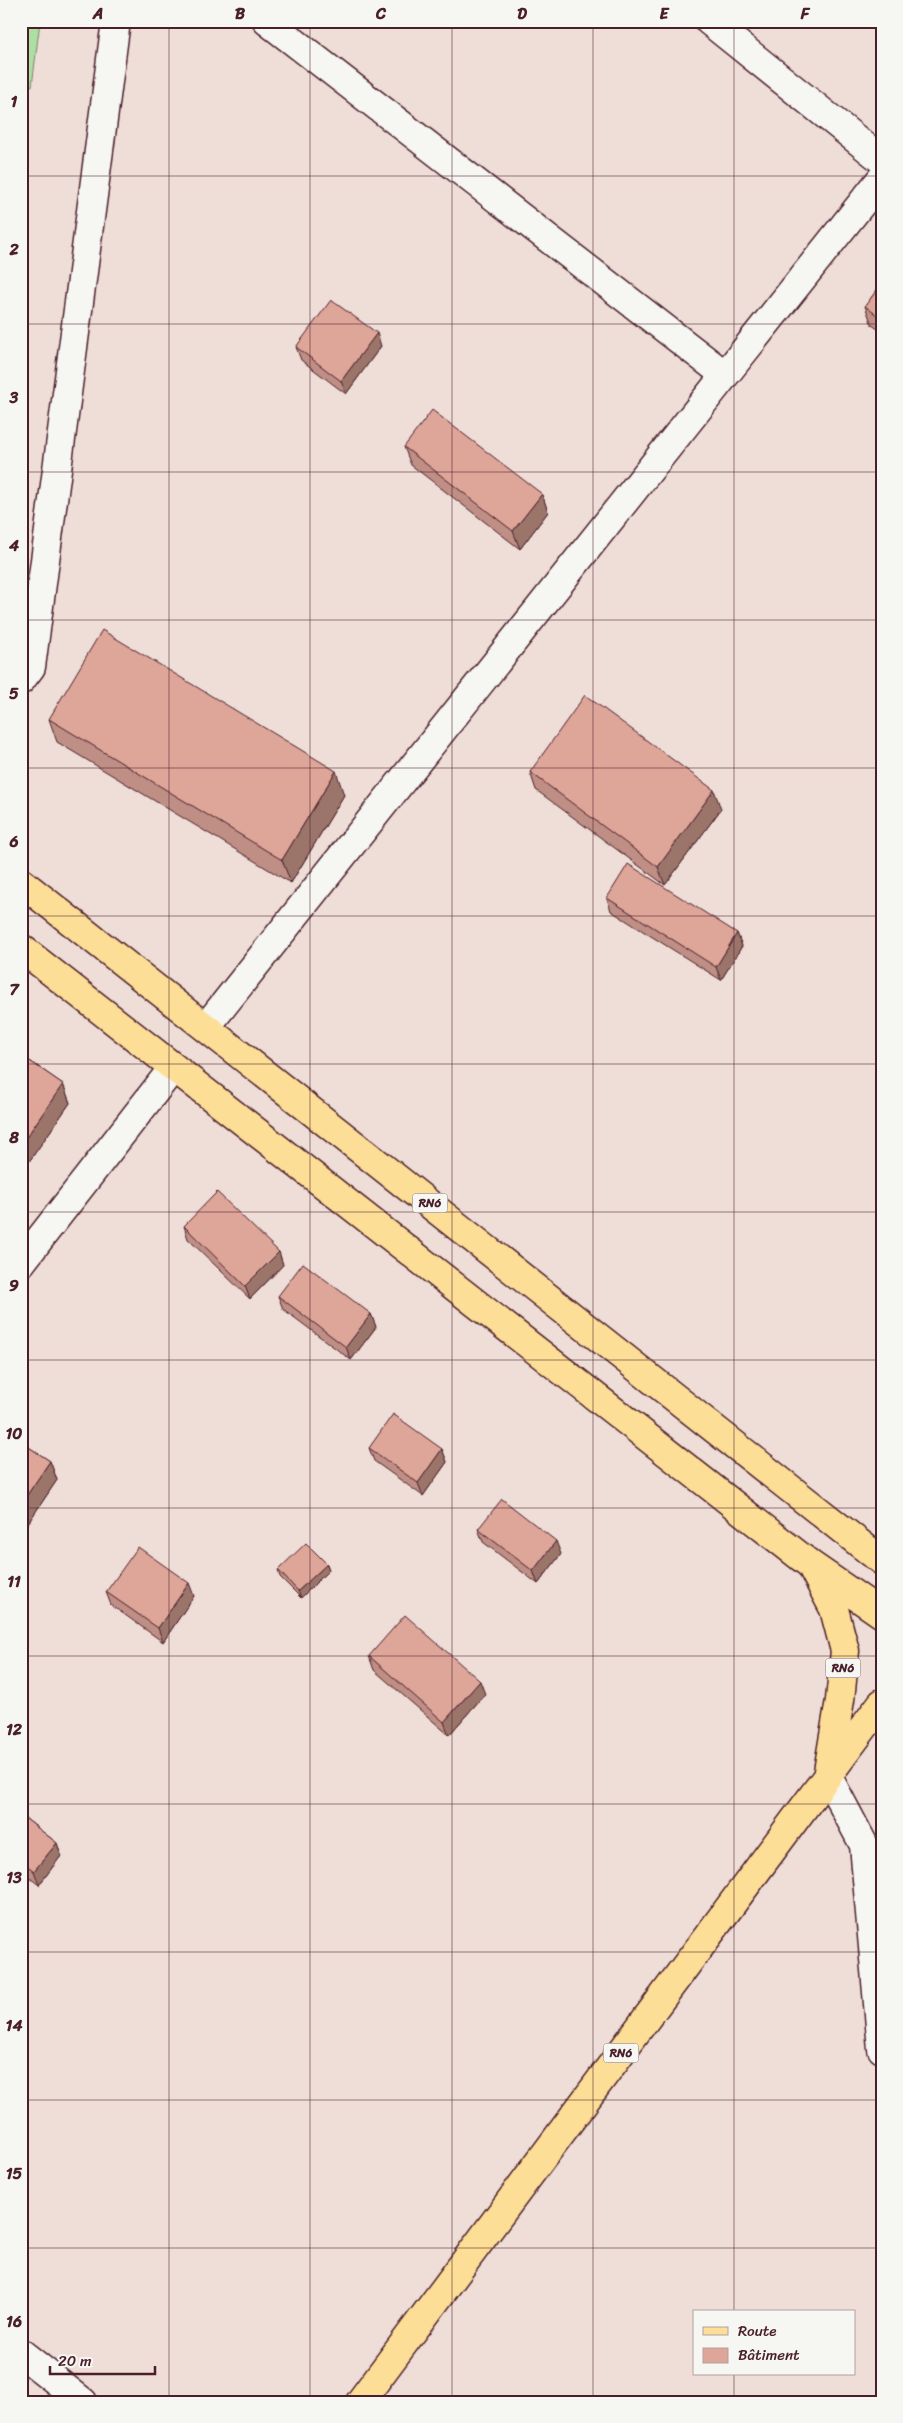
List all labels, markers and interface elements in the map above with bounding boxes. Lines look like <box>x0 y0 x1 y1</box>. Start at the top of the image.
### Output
text: A <box>92 0 103 28</box>
text: B <box>235 0 246 28</box>
text: C <box>375 0 387 28</box>
text: D <box>517 0 527 28</box>
text: E <box>660 0 670 28</box>
text: F <box>800 0 811 28</box>
text: 1 <box>11 87 18 116</box>
text: 2 <box>8 235 19 264</box>
text: 3 <box>9 383 19 412</box>
text: 4 <box>8 531 19 560</box>
text: 5 <box>9 679 19 708</box>
text: 6 <box>8 827 19 856</box>
text: 7 <box>9 975 20 1004</box>
text: 8 <box>8 1123 19 1152</box>
road number: RN6 <box>412 1194 448 1212</box>
text: 9 <box>9 1271 19 1300</box>
text: 10 <box>6 1419 22 1448</box>
text: 11 <box>7 1567 21 1596</box>
road number: RN6 <box>826 1659 860 1678</box>
text: 12 <box>6 1715 23 1744</box>
text: 13 <box>6 1863 22 1892</box>
text: 14 <box>6 2011 22 2040</box>
road number: RN6 <box>604 2044 638 2062</box>
text: 15 <box>6 2159 23 2188</box>
text: 16 <box>6 2307 22 2336</box>
legend <box>693 2310 856 2376</box>
text: Route <box>738 2318 777 2344</box>
text: Bâtiment <box>738 2342 800 2368</box>
scale bar <box>50 2343 155 2375</box>
text: 20 m <box>58 2348 92 2374</box>

